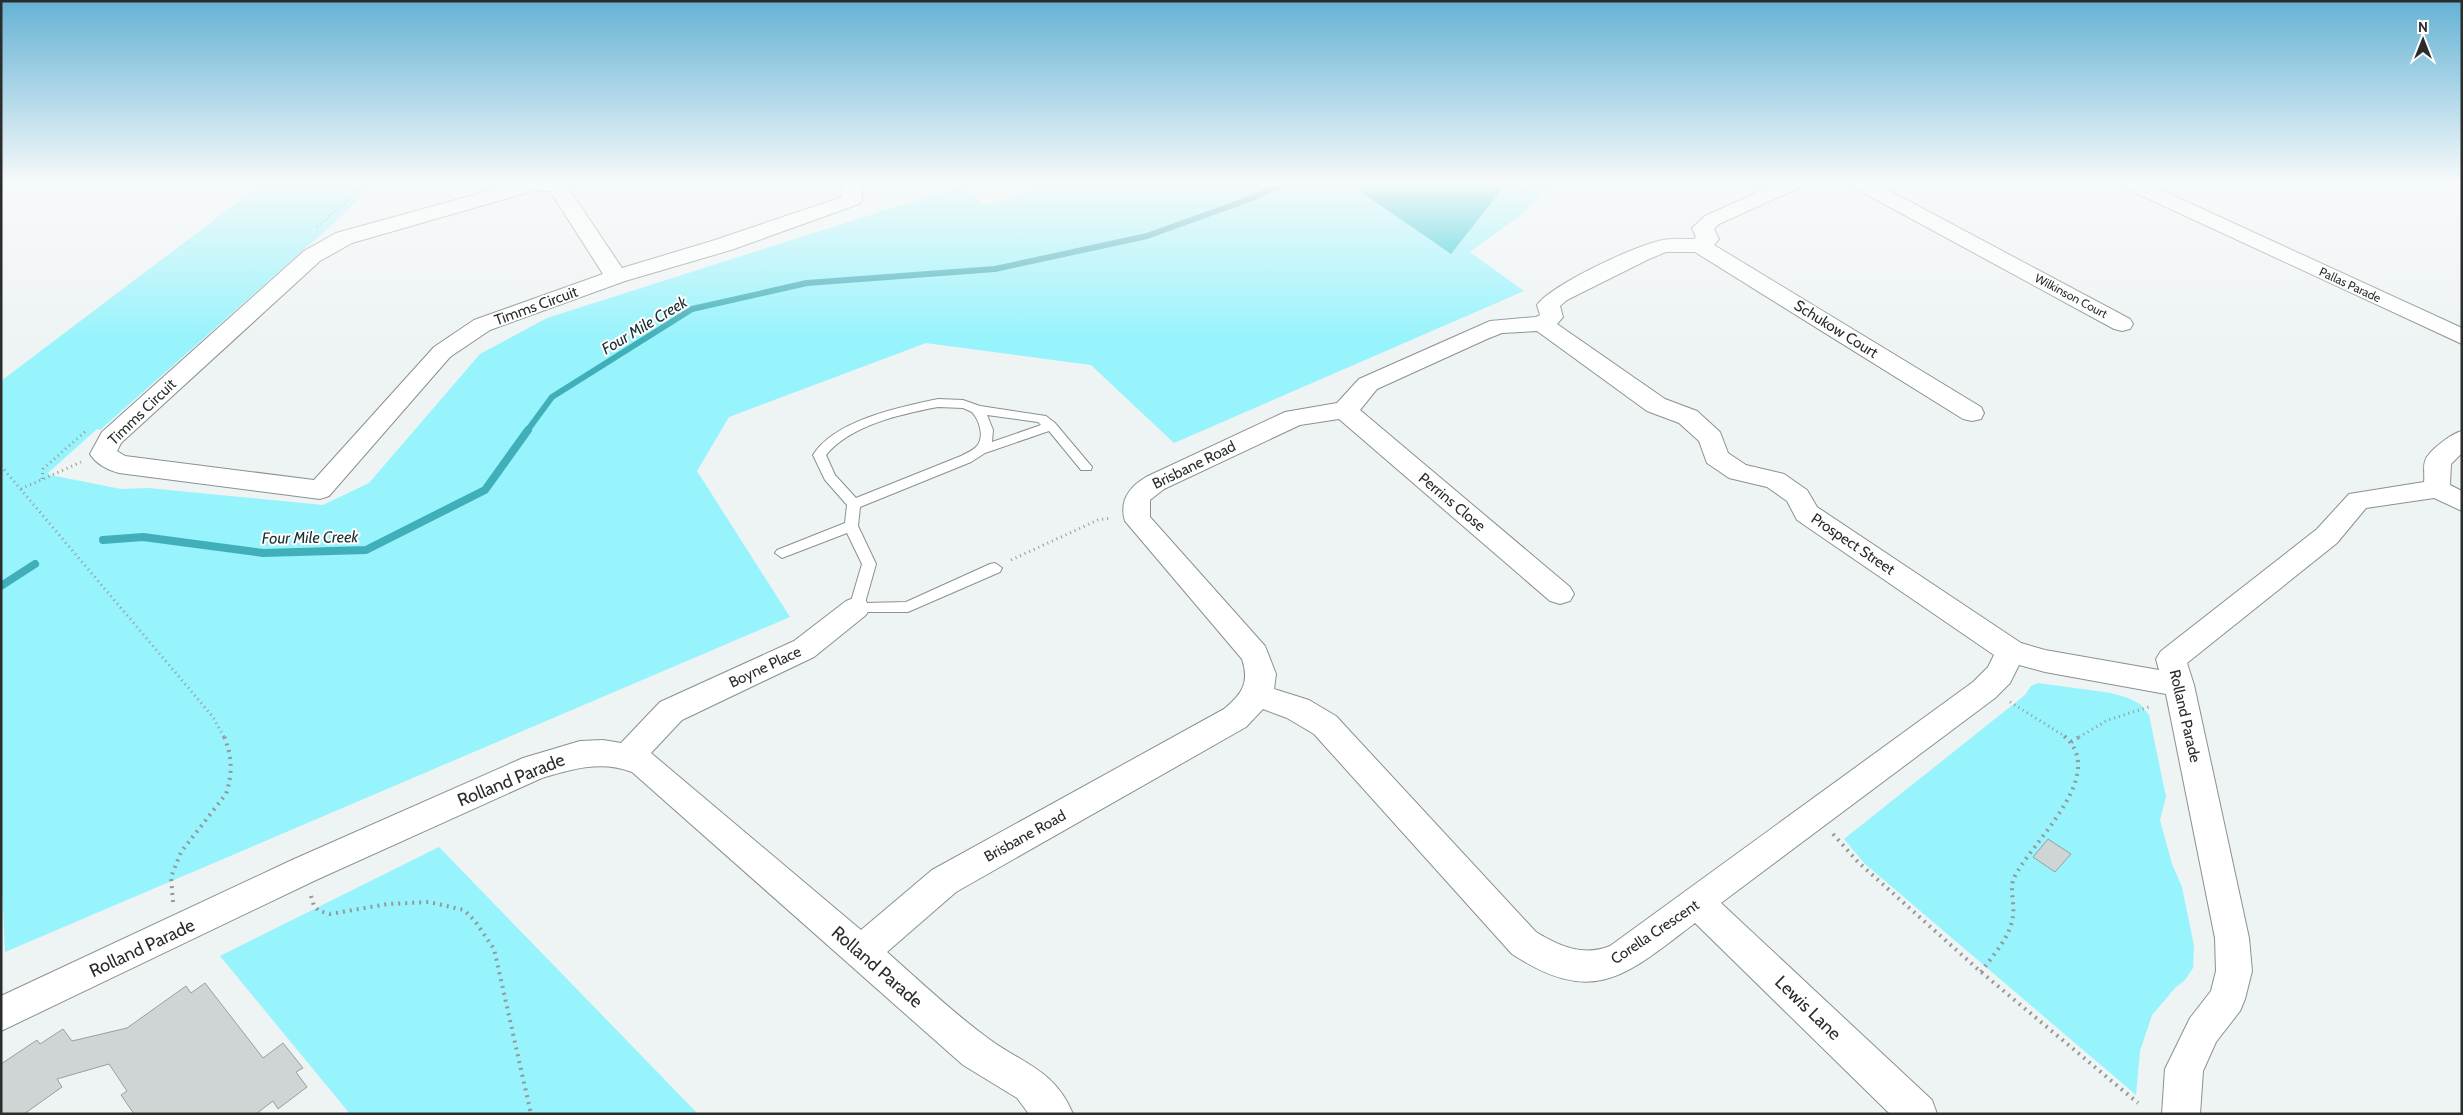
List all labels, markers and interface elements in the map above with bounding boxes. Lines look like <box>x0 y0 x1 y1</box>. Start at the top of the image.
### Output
north arrow <box>2398 15 2448 65</box>
text: N <box>2418 18 2428 36</box>
street label: Pallas Parade <box>2317 264 2383 305</box>
street label: Wilkinson Court <box>2032 270 2110 321</box>
street label: Timms Circuit <box>492 283 580 329</box>
water label: Four Mile Creek <box>598 292 691 358</box>
street label: Schukow Court <box>1791 296 1881 362</box>
street label: Timms Circuit <box>104 375 180 449</box>
street label: Brisbane Road <box>1149 437 1239 493</box>
street label: Perrins Close <box>1415 469 1489 535</box>
street label: Prospect Street <box>1808 509 1898 579</box>
water label: Four Mile Creek <box>262 527 360 548</box>
street label: Boyne Place <box>726 642 804 692</box>
street label: Rolland Parade <box>2166 668 2205 765</box>
street label: Rolland Parade <box>454 748 568 812</box>
street label: Brisbane Road <box>981 806 1069 866</box>
street label: Corella Crescent <box>1608 896 1702 968</box>
street label: Rolland Parade <box>86 914 198 982</box>
street label: Rolland Parade <box>827 921 927 1013</box>
street label: Lewis Lane <box>1770 971 1846 1045</box>

